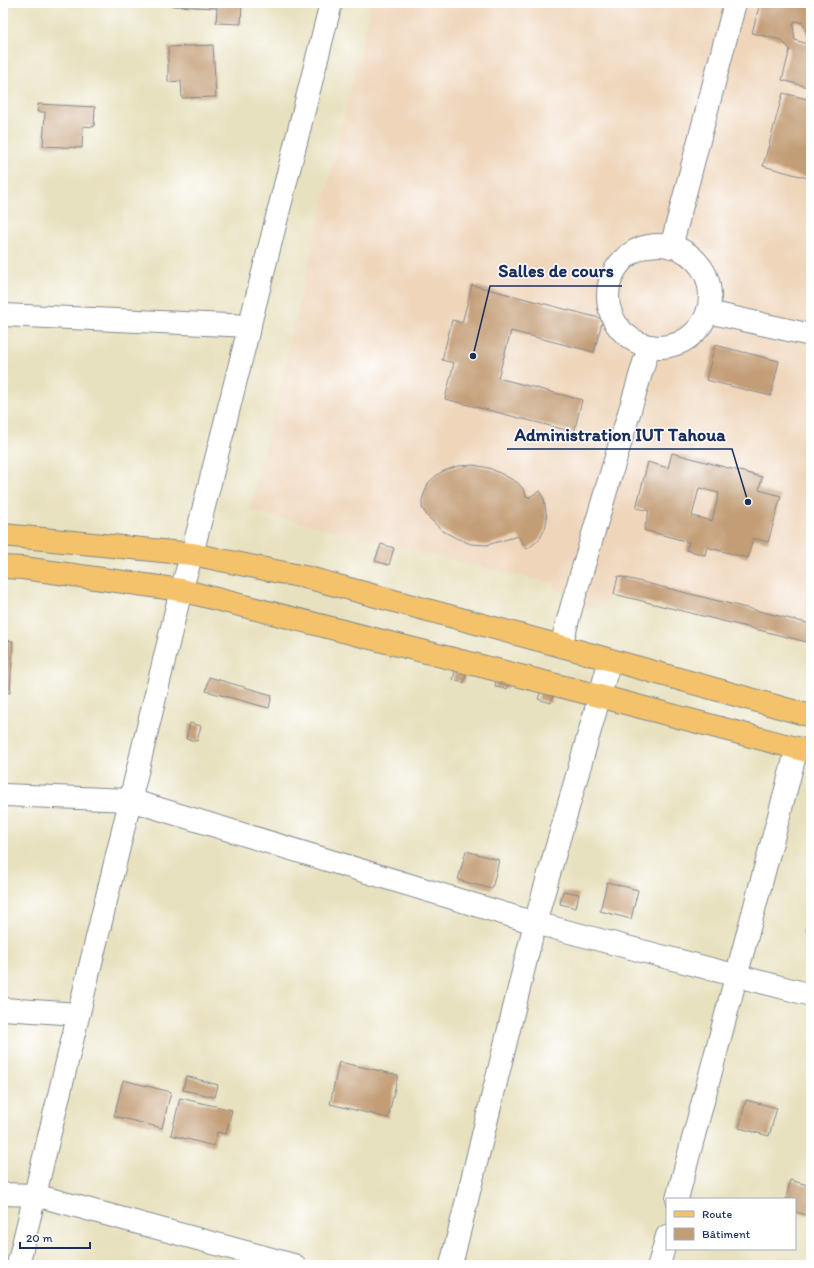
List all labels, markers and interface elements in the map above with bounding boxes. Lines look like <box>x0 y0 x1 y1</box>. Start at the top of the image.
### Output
callout: Salles de cours <box>490 256 622 286</box>
text: Salles de cours <box>498 260 614 282</box>
callout: Administration IUT Tahoua <box>507 419 732 449</box>
text: Administration IUT Tahoua <box>513 424 726 446</box>
legend <box>666 1198 796 1250</box>
text: Route <box>702 1207 732 1221</box>
scale bar <box>20 1224 90 1250</box>
text: Bâtiment <box>702 1227 751 1241</box>
text: 20 m <box>26 1231 53 1245</box>

